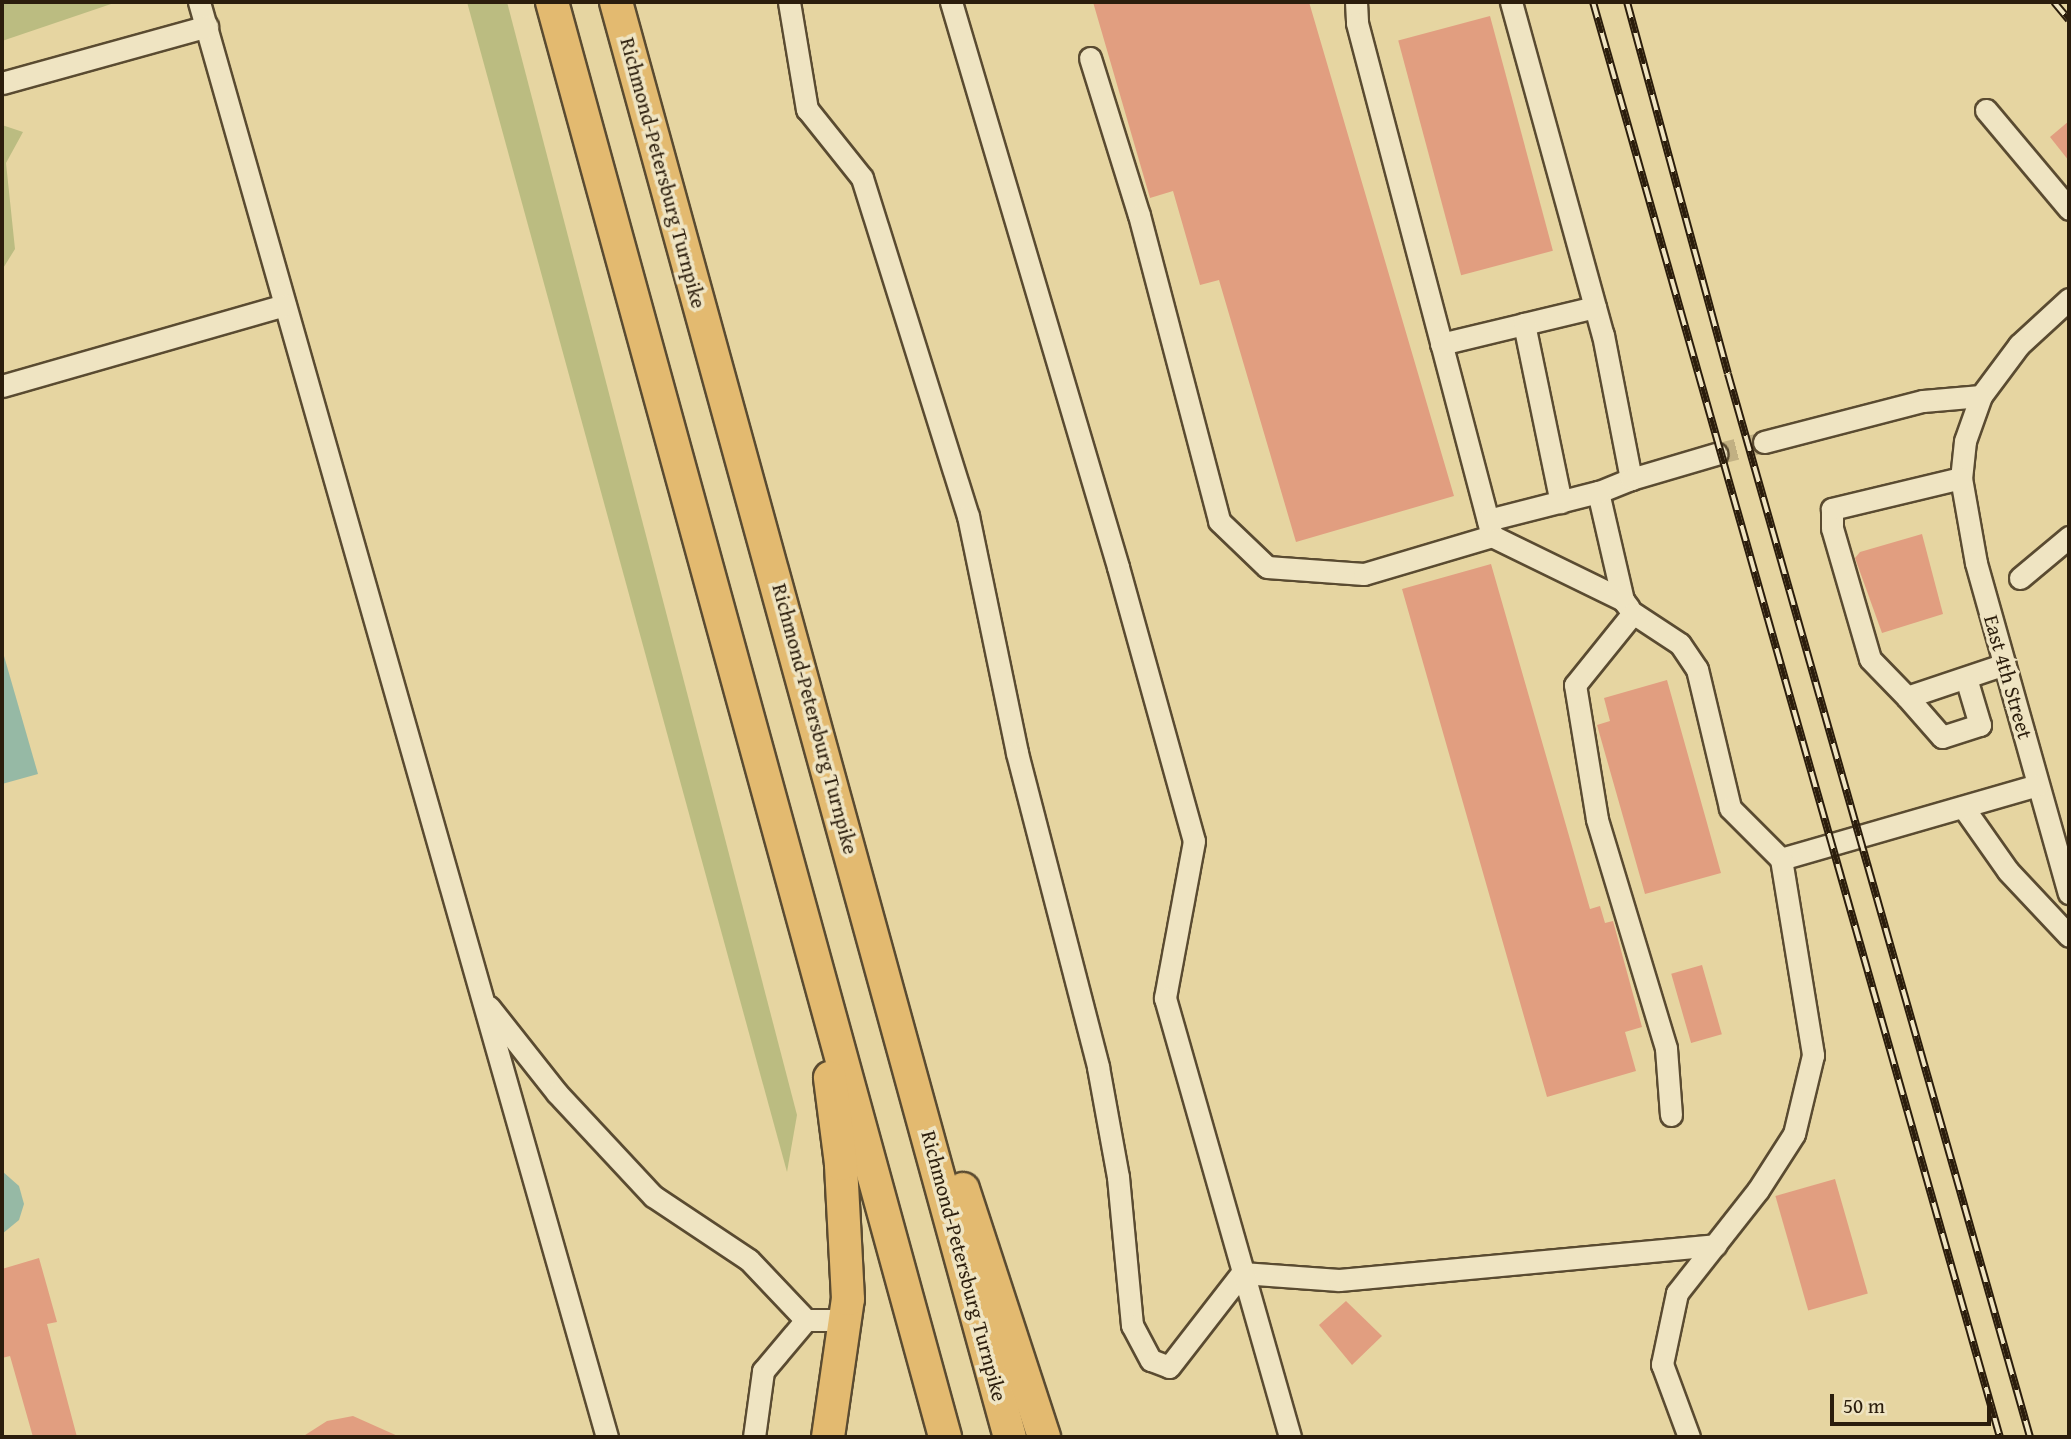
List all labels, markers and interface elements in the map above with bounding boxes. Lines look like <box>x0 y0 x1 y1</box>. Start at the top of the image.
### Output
street label: Richmond-Petersburg Turnpike <box>615 35 711 311</box>
street label: Richmond-Petersburg Turnpike <box>767 581 863 857</box>
street label: East 4th Street <box>1978 612 2038 742</box>
street label: Richmond-Petersburg Turnpike <box>916 1128 1012 1404</box>
scale bar <box>1833 1380 1994 1424</box>
text: 50 m <box>1843 1390 1885 1421</box>

